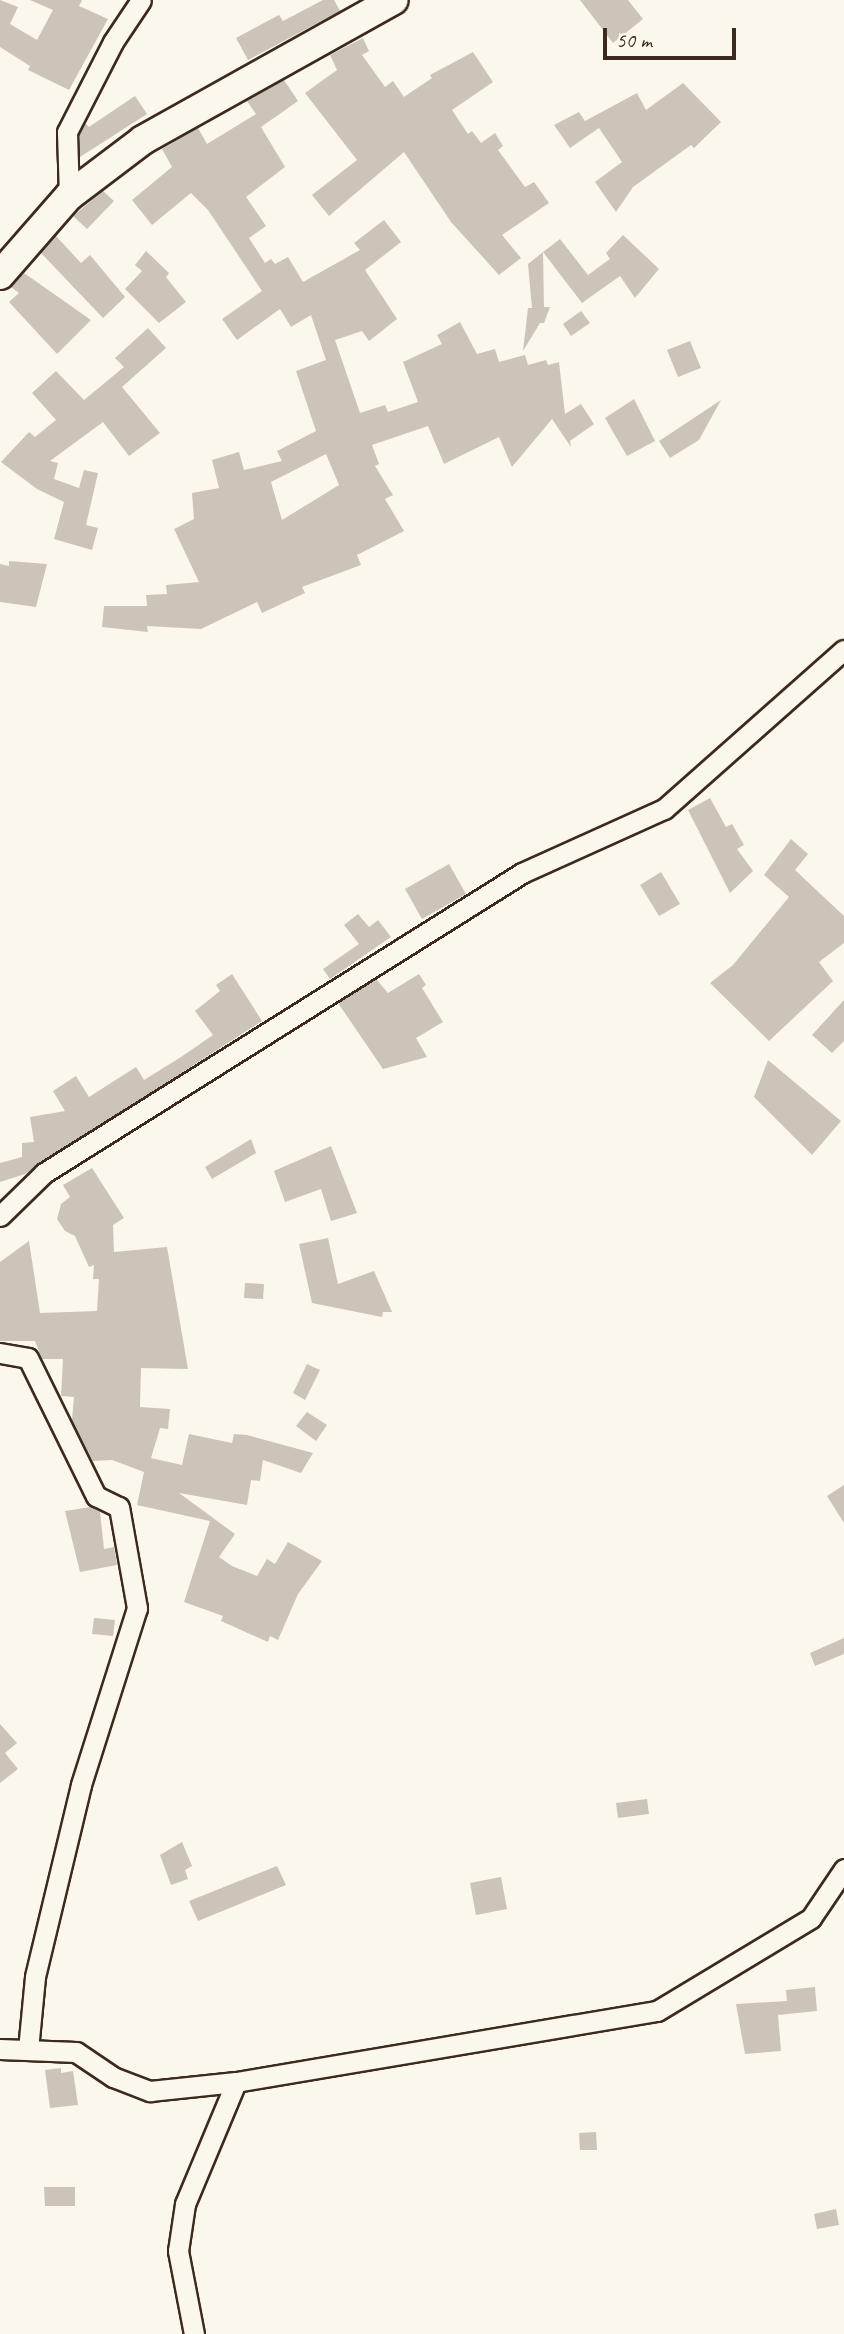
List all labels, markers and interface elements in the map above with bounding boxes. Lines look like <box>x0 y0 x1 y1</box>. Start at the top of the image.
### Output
scale bar <box>606 14 739 58</box>
text: 50 m <box>616 27 652 53</box>

